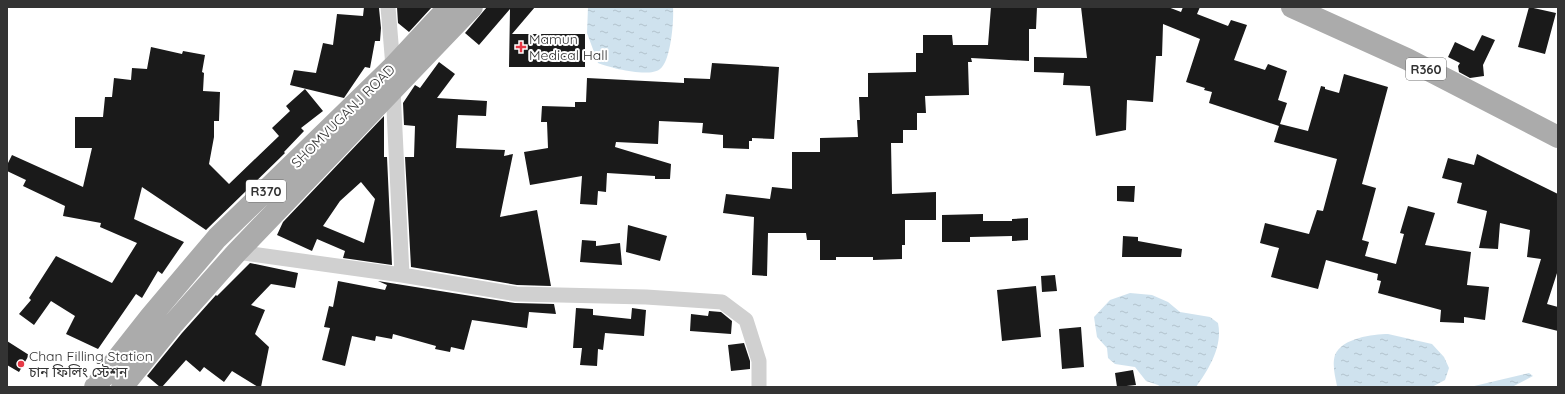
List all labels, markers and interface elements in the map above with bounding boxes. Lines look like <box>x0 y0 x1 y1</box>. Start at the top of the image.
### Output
place label: Mamun Medical Hall <box>529 30 608 64</box>
marker: Mamun Medical Hall <box>516 42 526 52</box>
road number: R360 <box>1406 58 1446 80</box>
street label: SHOMVUGANJ ROAD <box>287 60 399 172</box>
road number: R370 <box>246 180 286 202</box>
place label: Chan Filling Station চান ফিলিং স্টেশন <box>28 347 153 381</box>
marker: Chan Filling Station চান ফিলিং স্টেশন <box>16 359 26 369</box>

